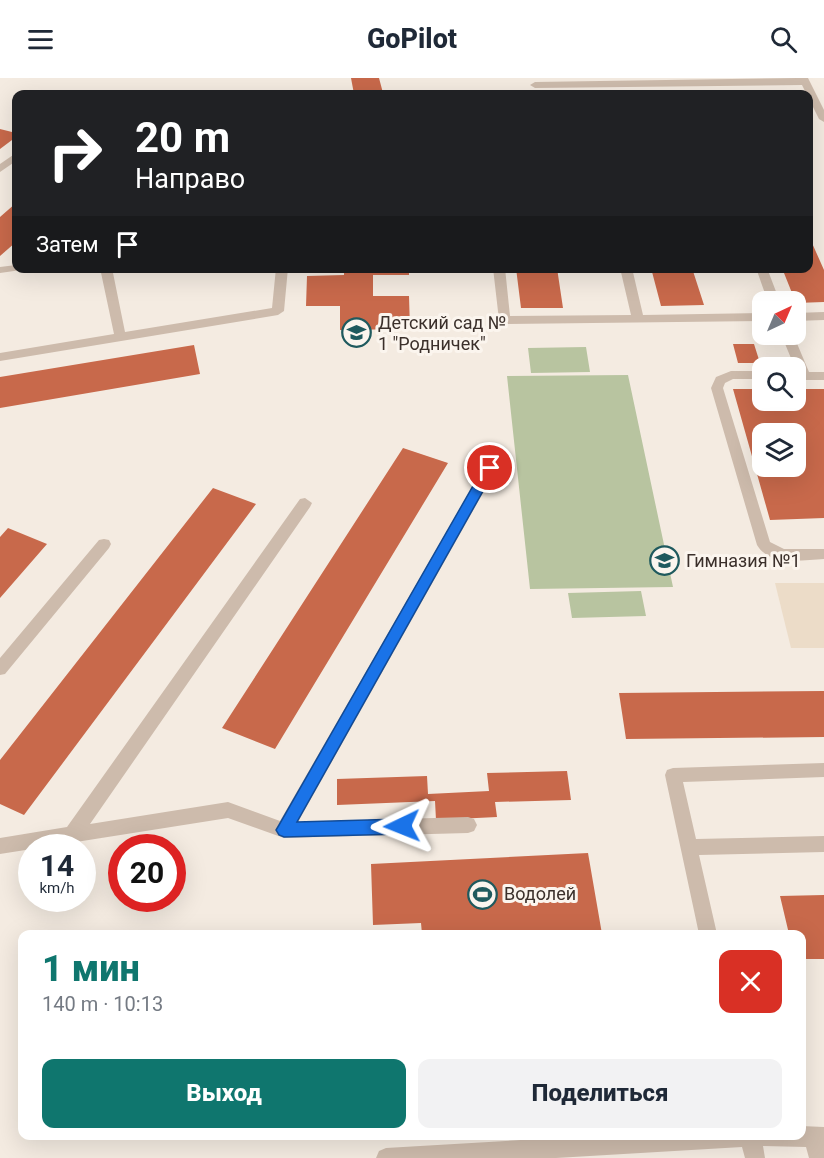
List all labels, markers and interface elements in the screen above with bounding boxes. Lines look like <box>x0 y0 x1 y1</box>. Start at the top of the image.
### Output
icon: menu <box>24 23 57 56</box>
text: GoPilot <box>367 23 457 55</box>
icon: search <box>767 23 800 56</box>
text: 20 m <box>135 113 230 162</box>
icon: right <box>36 114 114 192</box>
text: Направо <box>135 163 245 195</box>
icon: arrive <box>111 228 144 261</box>
text: Затем <box>36 232 99 257</box>
north arrow <box>752 291 806 345</box>
map controls <box>752 291 806 477</box>
place label: Детский сад № 1 "Родничек" <box>378 312 506 354</box>
school or university icon: Детский сад № 1 "Родничек" <box>341 317 373 349</box>
button: search <box>752 357 806 411</box>
button: layers <box>752 423 806 477</box>
pin <box>464 442 515 493</box>
icon: arrive <box>473 451 506 484</box>
school or university icon: Гимназия №1 <box>649 545 681 577</box>
place label: Гимназия №1 <box>686 550 801 571</box>
position arrow <box>370 794 434 858</box>
speed limit sign: 20 <box>108 834 186 912</box>
text: 14 <box>40 848 74 883</box>
sports icon: Водолей <box>467 878 499 910</box>
text: km/h <box>39 879 75 897</box>
place label: Водолей <box>504 883 576 904</box>
text: 1 мин <box>42 948 140 990</box>
button: close <box>719 950 782 1013</box>
text: 140 m · 10:13 <box>42 992 163 1016</box>
button: Выход <box>42 1059 406 1128</box>
button: Поделиться <box>418 1059 782 1128</box>

